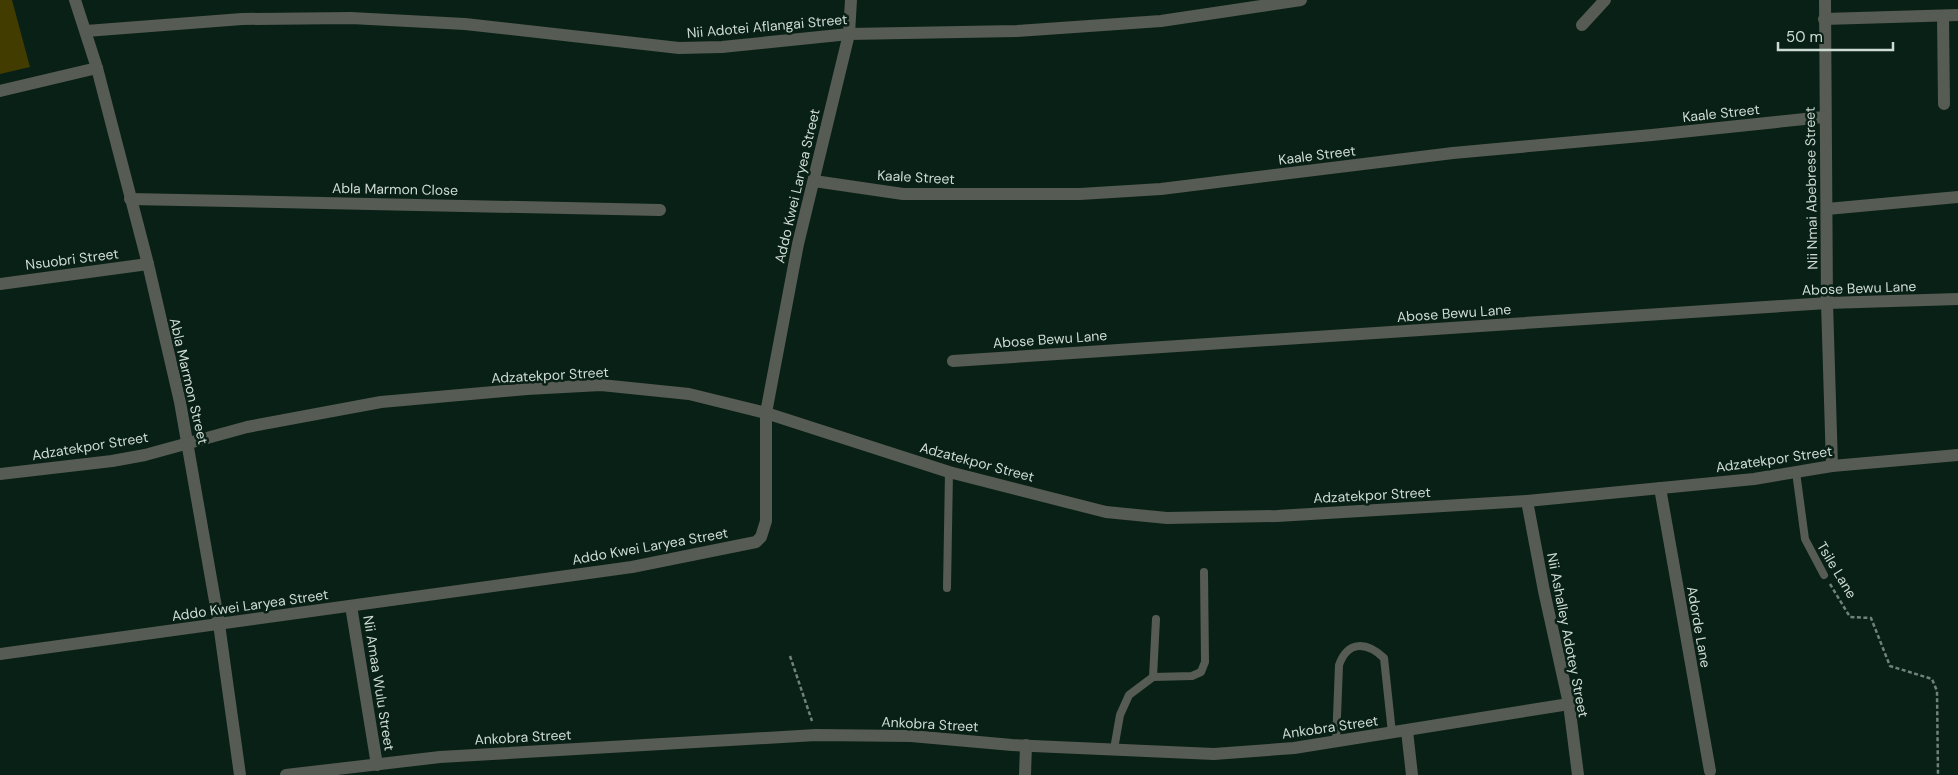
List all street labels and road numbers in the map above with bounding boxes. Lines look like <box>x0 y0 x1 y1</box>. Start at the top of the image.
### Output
street label: Nii Adotei Aflangai Street <box>686 10 848 42</box>
street label: Kaale Street <box>1681 100 1761 126</box>
street label: Nii Nmai Abebrese Street <box>1801 106 1821 270</box>
street label: Addo Kwei Laryea Street <box>770 107 824 265</box>
street label: Kaale Street <box>1277 141 1357 169</box>
street label: Kaale Street <box>877 166 955 188</box>
street label: Abla Marmon Close <box>332 179 458 199</box>
street label: Nsuobri Street <box>24 244 120 274</box>
street label: Abose Bewu Lane <box>1801 277 1917 299</box>
street label: Abose Bewu Lane <box>1396 300 1512 326</box>
street label: Abla Marmon Street <box>166 316 212 446</box>
street label: Abose Bewu Lane <box>992 326 1108 352</box>
street label: Adzatekpor Street <box>491 363 609 387</box>
street label: Adzatekpor Street <box>31 428 149 464</box>
street label: Adzatekpor Street <box>918 438 1036 486</box>
street label: Adzatekpor Street <box>1715 442 1833 476</box>
street label: Adzatekpor Street <box>1313 483 1431 507</box>
street label: Addo Kwei Laryea Street <box>571 523 729 569</box>
street label: Tsile Lane <box>1813 538 1861 602</box>
street label: Nii Ashalley Adotey Street <box>1543 551 1593 719</box>
street label: Addo Kwei Laryea Street <box>171 585 329 625</box>
street label: Adorde Lane <box>1683 585 1715 669</box>
street label: Nii Amaa Wulu Street <box>359 614 399 752</box>
street label: Ankobra Street <box>1281 711 1379 743</box>
street label: Ankobra Street <box>881 712 979 736</box>
street label: Ankobra Street <box>474 725 572 749</box>

